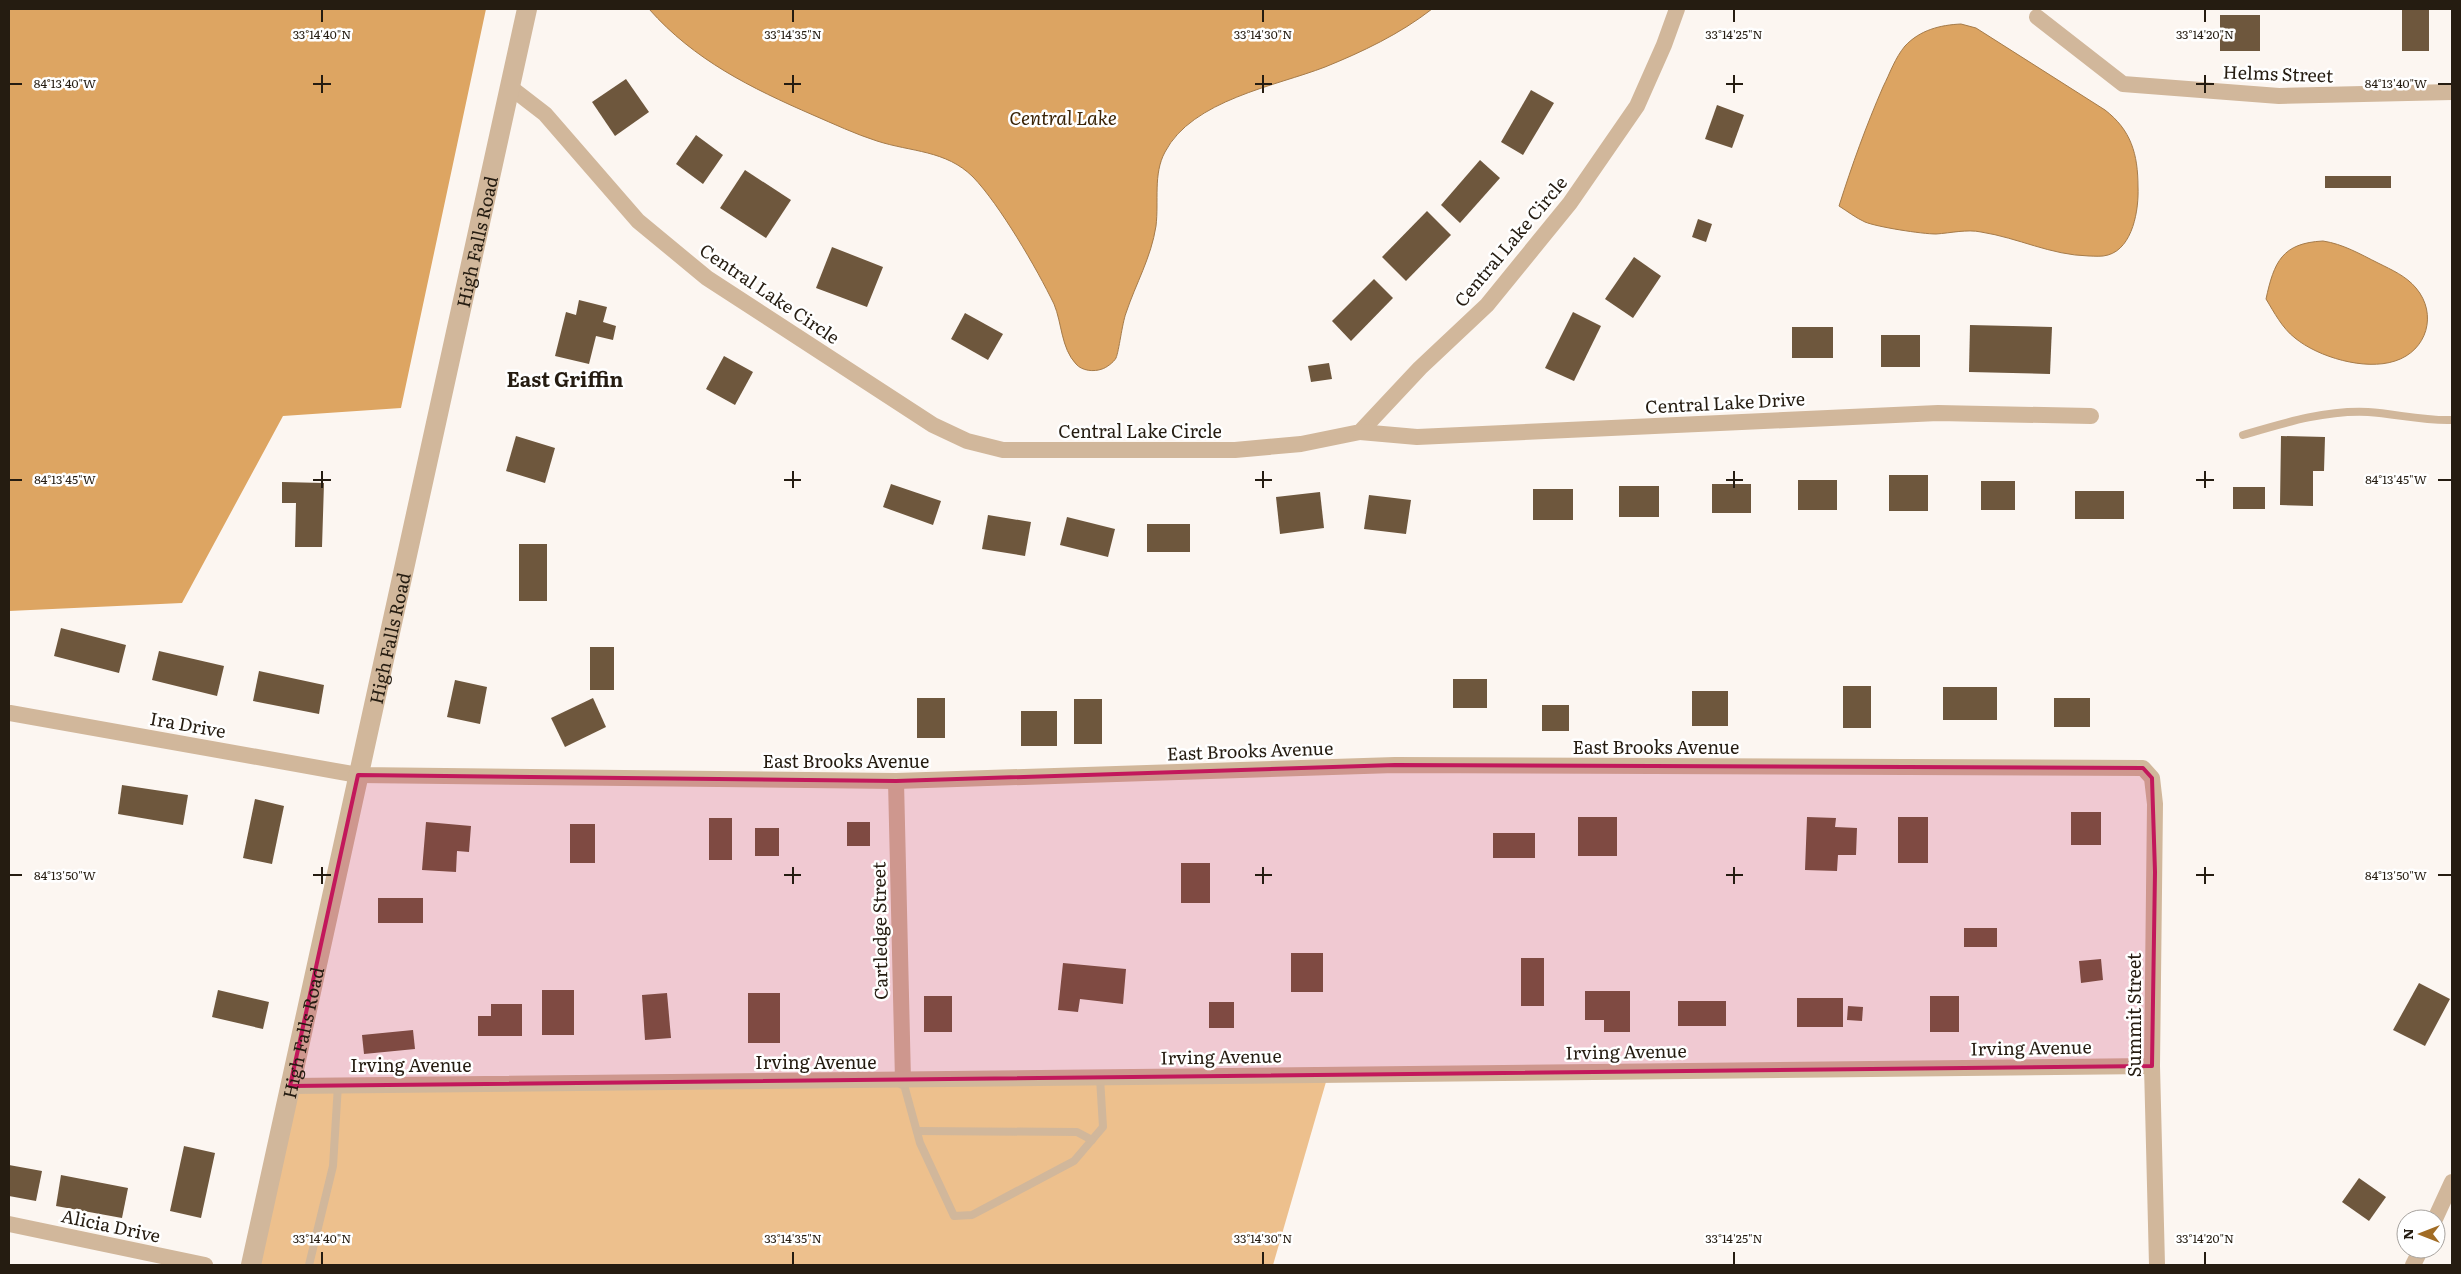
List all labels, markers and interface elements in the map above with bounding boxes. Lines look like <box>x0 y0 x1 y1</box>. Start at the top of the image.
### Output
text: 33°14'40"N <box>293 25 351 43</box>
text: 33°14'35"N <box>764 25 822 43</box>
text: 33°14'30"N <box>1234 25 1292 43</box>
text: 33°14'25"N <box>1705 25 1763 43</box>
text: 33°14'20"N <box>2176 25 2234 43</box>
street label: Helms Street <box>2222 58 2334 88</box>
text: 84°13'40"W <box>34 74 96 92</box>
text: 84°13'40"W <box>2365 74 2427 92</box>
water label: Central Lake <box>1009 103 1117 131</box>
street label: Central Lake Circle <box>1447 170 1573 312</box>
street label: High Falls Road <box>448 173 504 310</box>
street label: Central Lake Circle <box>695 236 845 350</box>
district label: East Griffin <box>507 363 624 393</box>
street label: Central Lake Drive <box>1644 384 1806 420</box>
street label: Central Lake Circle <box>1058 417 1222 444</box>
text: 84°13'45"W <box>34 470 96 488</box>
text: 84°13'45"W <box>2365 470 2427 488</box>
street label: High Falls Road <box>361 570 416 706</box>
street label: Ira Drive <box>148 704 228 744</box>
street label: East Brooks Avenue <box>1573 733 1739 760</box>
street label: East Brooks Avenue <box>1166 734 1334 766</box>
street label: East Brooks Avenue <box>763 747 929 774</box>
street label: Cartledge Street <box>864 861 894 1000</box>
text: 84°13'50"W <box>34 866 96 884</box>
text: 84°13'50"W <box>2365 866 2427 884</box>
street label: Summit Street <box>2120 952 2147 1077</box>
street label: High Falls Road <box>275 964 330 1101</box>
street label: Irving Avenue <box>1970 1032 2092 1062</box>
street label: Irving Avenue <box>1565 1036 1687 1066</box>
street label: Irving Avenue <box>1160 1041 1282 1071</box>
street label: Irving Avenue <box>755 1048 877 1075</box>
street label: Irving Avenue <box>350 1051 472 1078</box>
street label: Alicia Drive <box>59 1201 163 1249</box>
north arrow <box>2396 1209 2446 1259</box>
text: N <box>2397 1228 2417 1240</box>
text: 33°14'40"N <box>293 1229 351 1247</box>
text: 33°14'35"N <box>764 1229 822 1247</box>
text: 33°14'30"N <box>1234 1229 1292 1247</box>
text: 33°14'25"N <box>1705 1229 1763 1247</box>
text: 33°14'20"N <box>2176 1229 2234 1247</box>

